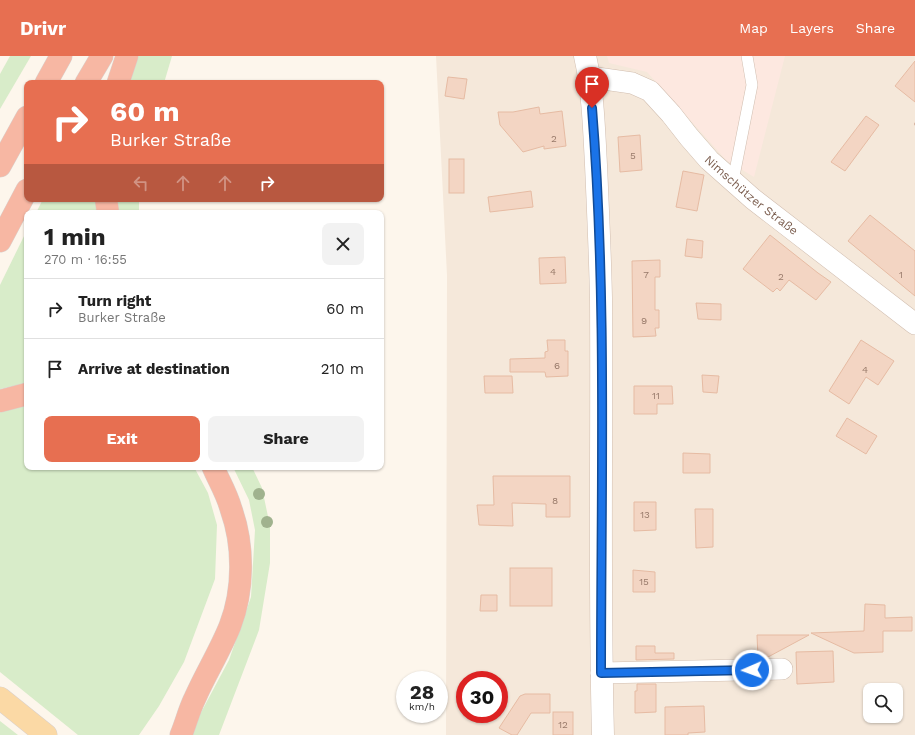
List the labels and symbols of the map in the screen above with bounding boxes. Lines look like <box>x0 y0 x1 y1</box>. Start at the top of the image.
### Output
pin <box>575 67 609 108</box>
house number: 2 <box>551 133 557 144</box>
house number: 5 <box>630 150 636 161</box>
street label: Nimschützer Straße <box>702 152 801 238</box>
house number: 4 <box>550 266 556 277</box>
house number: 7 <box>643 269 649 280</box>
house number: 1 <box>899 269 903 280</box>
house number: 2 <box>778 271 784 282</box>
house number: 9 <box>641 315 647 326</box>
house number: 6 <box>554 360 560 371</box>
house number: 4 <box>862 364 868 375</box>
house number: 11 <box>652 390 660 401</box>
house number: 8 <box>552 495 558 506</box>
house number: 13 <box>640 509 650 520</box>
house number: 15 <box>639 576 649 587</box>
position arrow <box>731 649 773 691</box>
speed limit sign: 30 <box>456 671 508 723</box>
house number: 12 <box>558 719 568 730</box>

